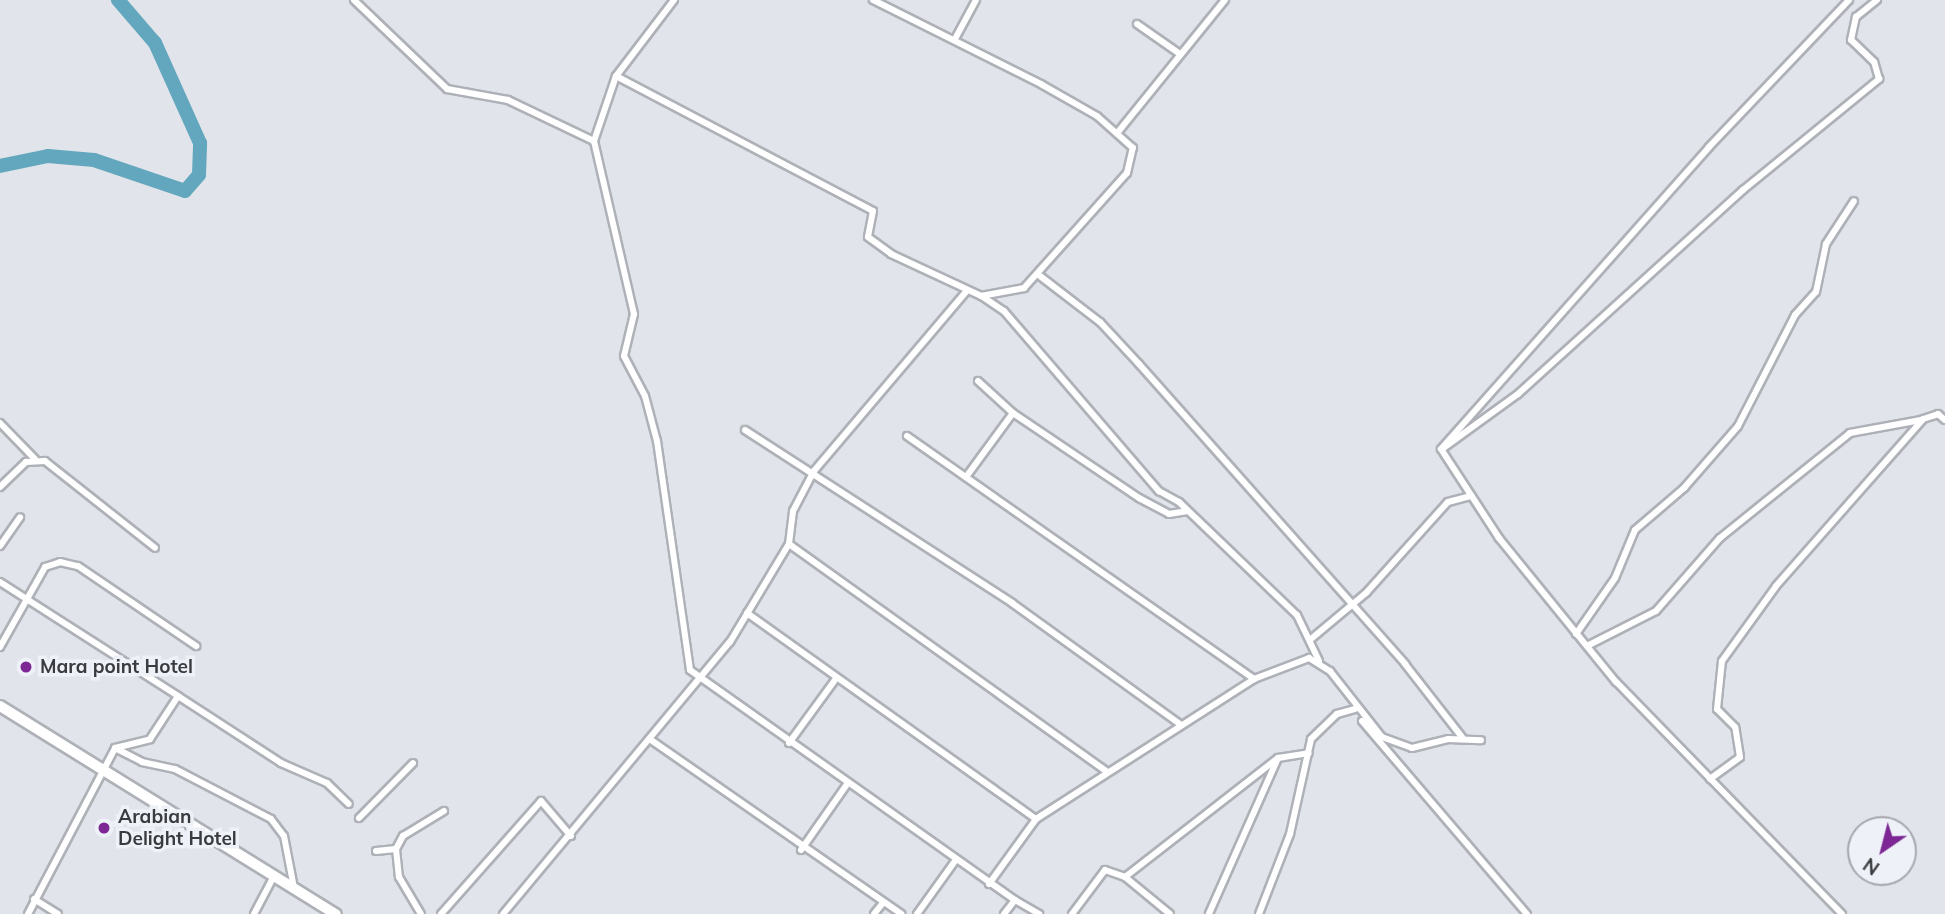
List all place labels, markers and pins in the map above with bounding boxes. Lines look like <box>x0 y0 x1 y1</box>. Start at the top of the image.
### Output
place label: Mara point Hotel <box>40 656 193 678</box>
marker: Mara point Hotel <box>18 659 34 675</box>
place label: Arabian Delight Hotel <box>118 806 237 850</box>
marker: Arabian Delight Hotel <box>96 820 112 836</box>

